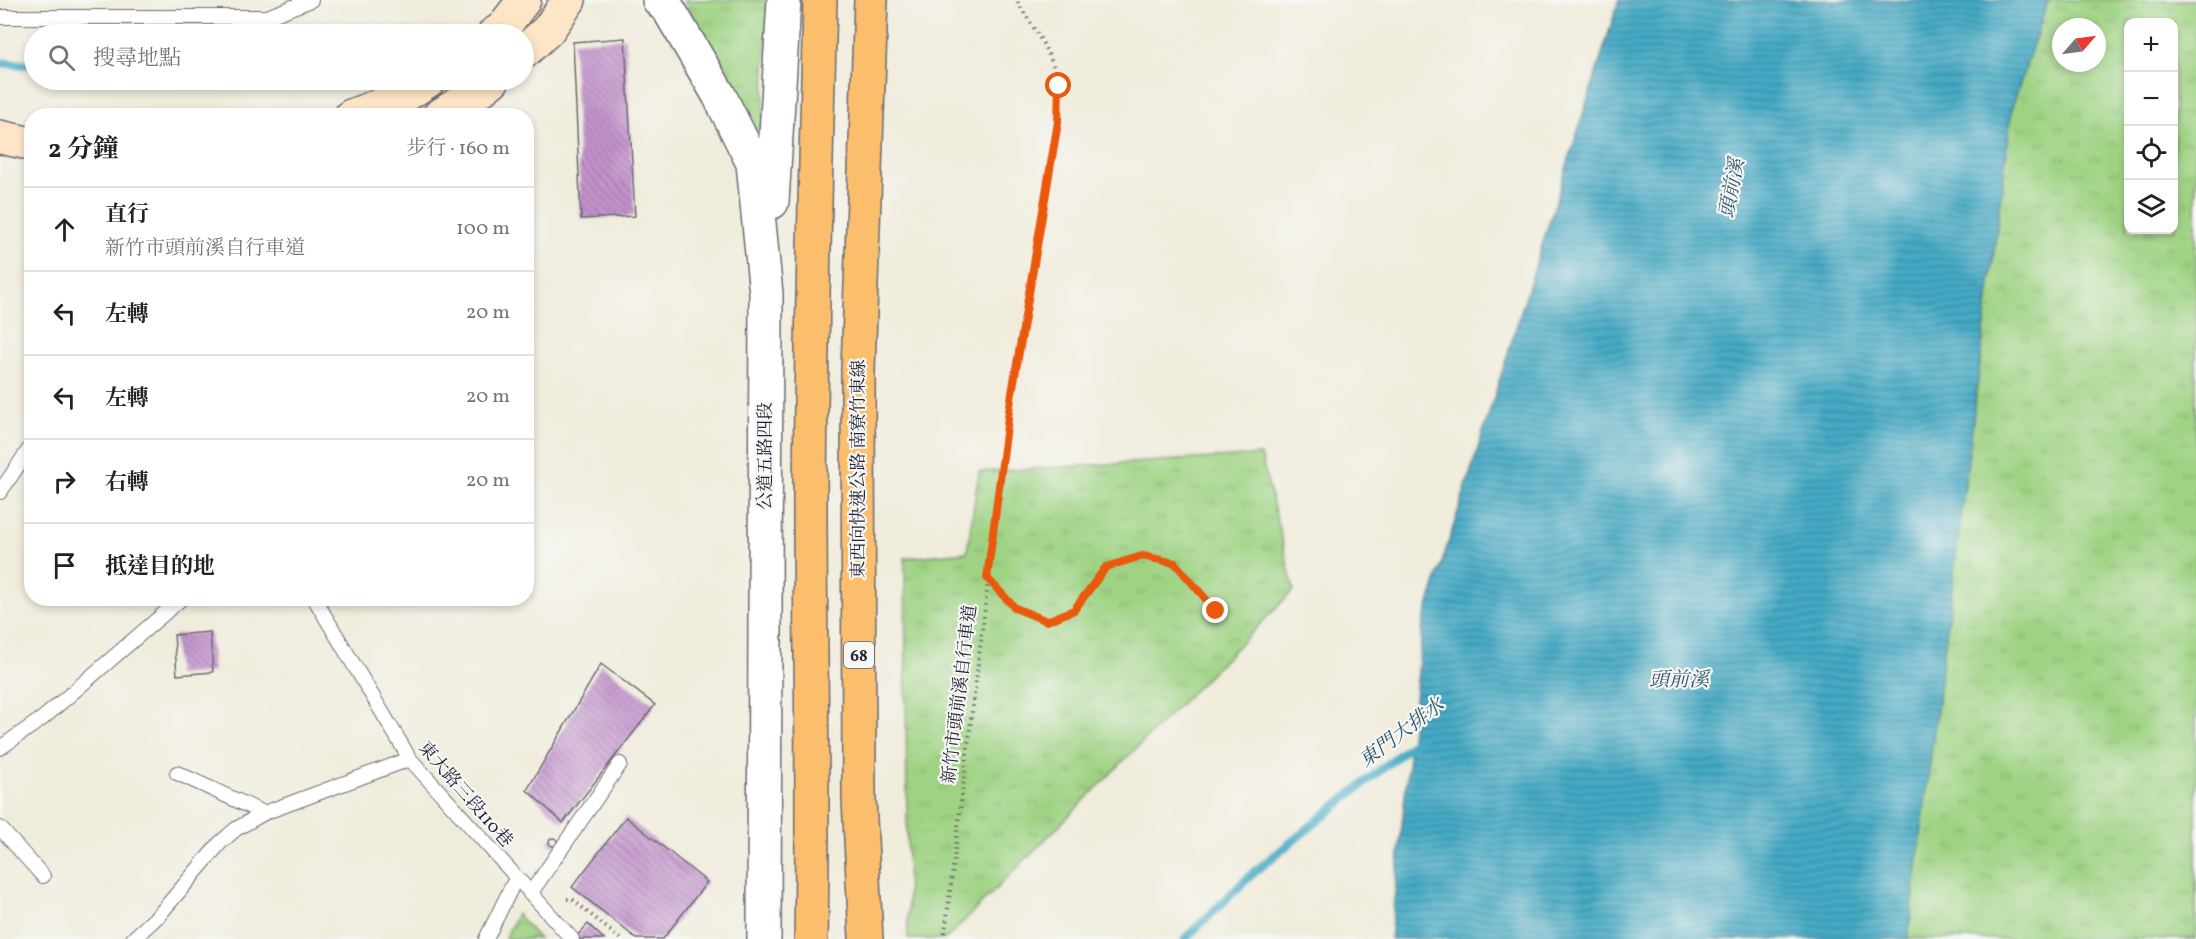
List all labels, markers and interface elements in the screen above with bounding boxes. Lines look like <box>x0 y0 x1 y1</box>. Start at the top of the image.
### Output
north arrow <box>2052 18 2106 72</box>
map controls <box>2124 18 2178 234</box>
button: + <box>2124 18 2178 72</box>
search box <box>24 24 534 90</box>
icon: search <box>45 41 78 74</box>
text: 搜尋地點 <box>93 44 181 75</box>
route start <box>1045 72 1071 98</box>
button: − <box>2124 72 2178 126</box>
button: locate <box>2124 126 2178 180</box>
text: 2 分鐘 <box>48 132 119 168</box>
text: 步行 · 160 m <box>406 135 510 163</box>
water label: 頭前溪 <box>1713 154 1753 221</box>
button: layers <box>2124 180 2178 234</box>
text: 直行 <box>105 200 149 231</box>
icon: ahead <box>48 213 81 246</box>
text: 100 m <box>456 215 510 243</box>
text: 新竹市頭前溪自行車道 <box>105 235 305 263</box>
icon: left <box>48 297 81 330</box>
text: 20 m <box>466 299 510 327</box>
text: 左轉 <box>105 300 149 331</box>
street label: 東西向快速公路 南寮竹東線 <box>847 359 872 579</box>
icon: left <box>48 381 81 414</box>
text: 20 m <box>466 383 510 411</box>
text: 左轉 <box>105 384 149 415</box>
street label: 公道五路四段 <box>754 402 779 510</box>
icon: right <box>48 465 81 498</box>
text: 20 m <box>466 467 510 495</box>
text: 右轉 <box>105 468 149 499</box>
icon: arrive <box>48 549 81 582</box>
text: 抵達目的地 <box>105 552 215 583</box>
route end <box>1202 597 1228 623</box>
street label: 新竹市頭前溪自行車道 <box>937 603 984 785</box>
road number: 68 <box>844 642 874 668</box>
water label: 頭前溪 <box>1649 667 1711 695</box>
water label: 東門大排水 <box>1354 691 1452 775</box>
street label: 東大路三段110巷 <box>412 737 518 853</box>

